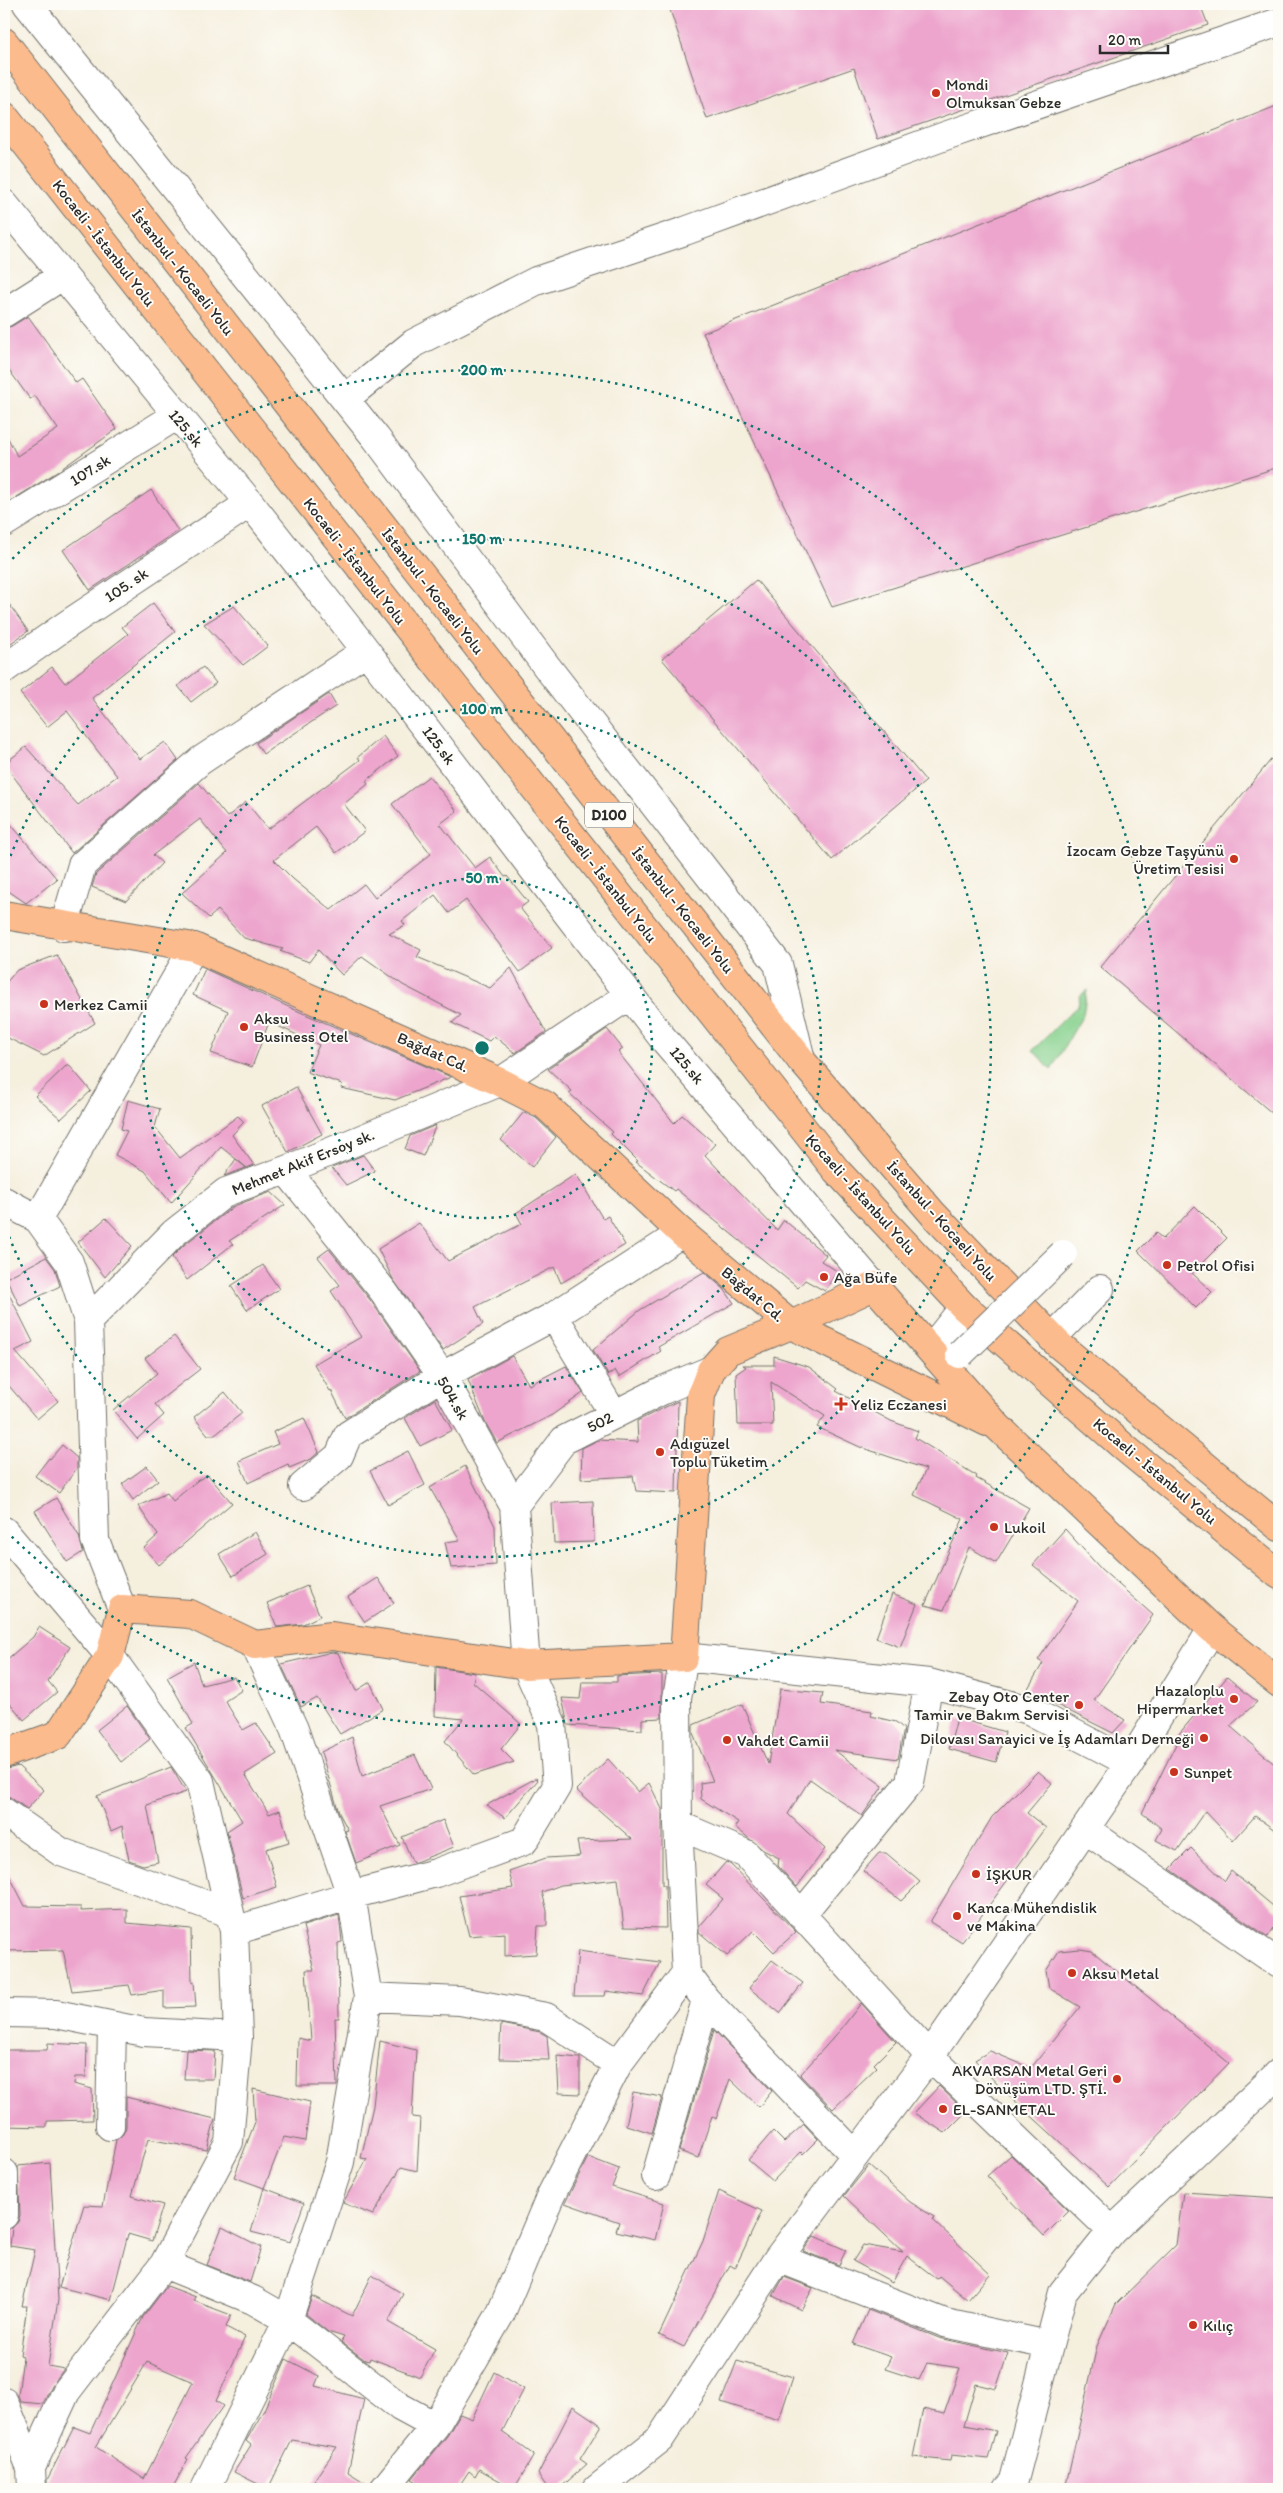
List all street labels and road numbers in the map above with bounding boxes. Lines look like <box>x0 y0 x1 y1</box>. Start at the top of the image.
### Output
street label: Kocaeli - İstanbul Yolu <box>49 176 159 310</box>
street label: İstanbul - Kocaeli Yolu <box>128 205 238 339</box>
street label: 125.sk <box>165 405 207 451</box>
street label: 107.sk <box>66 450 114 490</box>
street label: Kocaeli - İstanbul Yolu <box>300 494 410 628</box>
street label: İstanbul - Kocaeli Yolu <box>378 524 488 658</box>
street label: 105. sk <box>101 564 151 606</box>
street label: 125.sk <box>418 722 460 768</box>
road number: D100 <box>585 802 633 828</box>
street label: Kocaeli - İstanbul Yolu <box>551 812 661 946</box>
street label: İstanbul - Kocaeli Yolu <box>628 843 738 977</box>
street label: Bağdat Cd. <box>394 1028 472 1076</box>
street label: 125.sk <box>666 1042 708 1088</box>
street label: Mehmet Akif Ersoy sk. <box>229 1125 377 1199</box>
street label: Kocaeli - İstanbul Yolu <box>802 1130 920 1258</box>
street label: İstanbul - Kocaeli Yolu <box>883 1157 1001 1285</box>
street label: Bağdat Cd. <box>718 1262 788 1326</box>
street label: 504.sk <box>433 1373 473 1423</box>
street label: 502 <box>584 1407 617 1437</box>
street label: Kocaeli - İstanbul Yolu <box>1089 1414 1221 1528</box>

